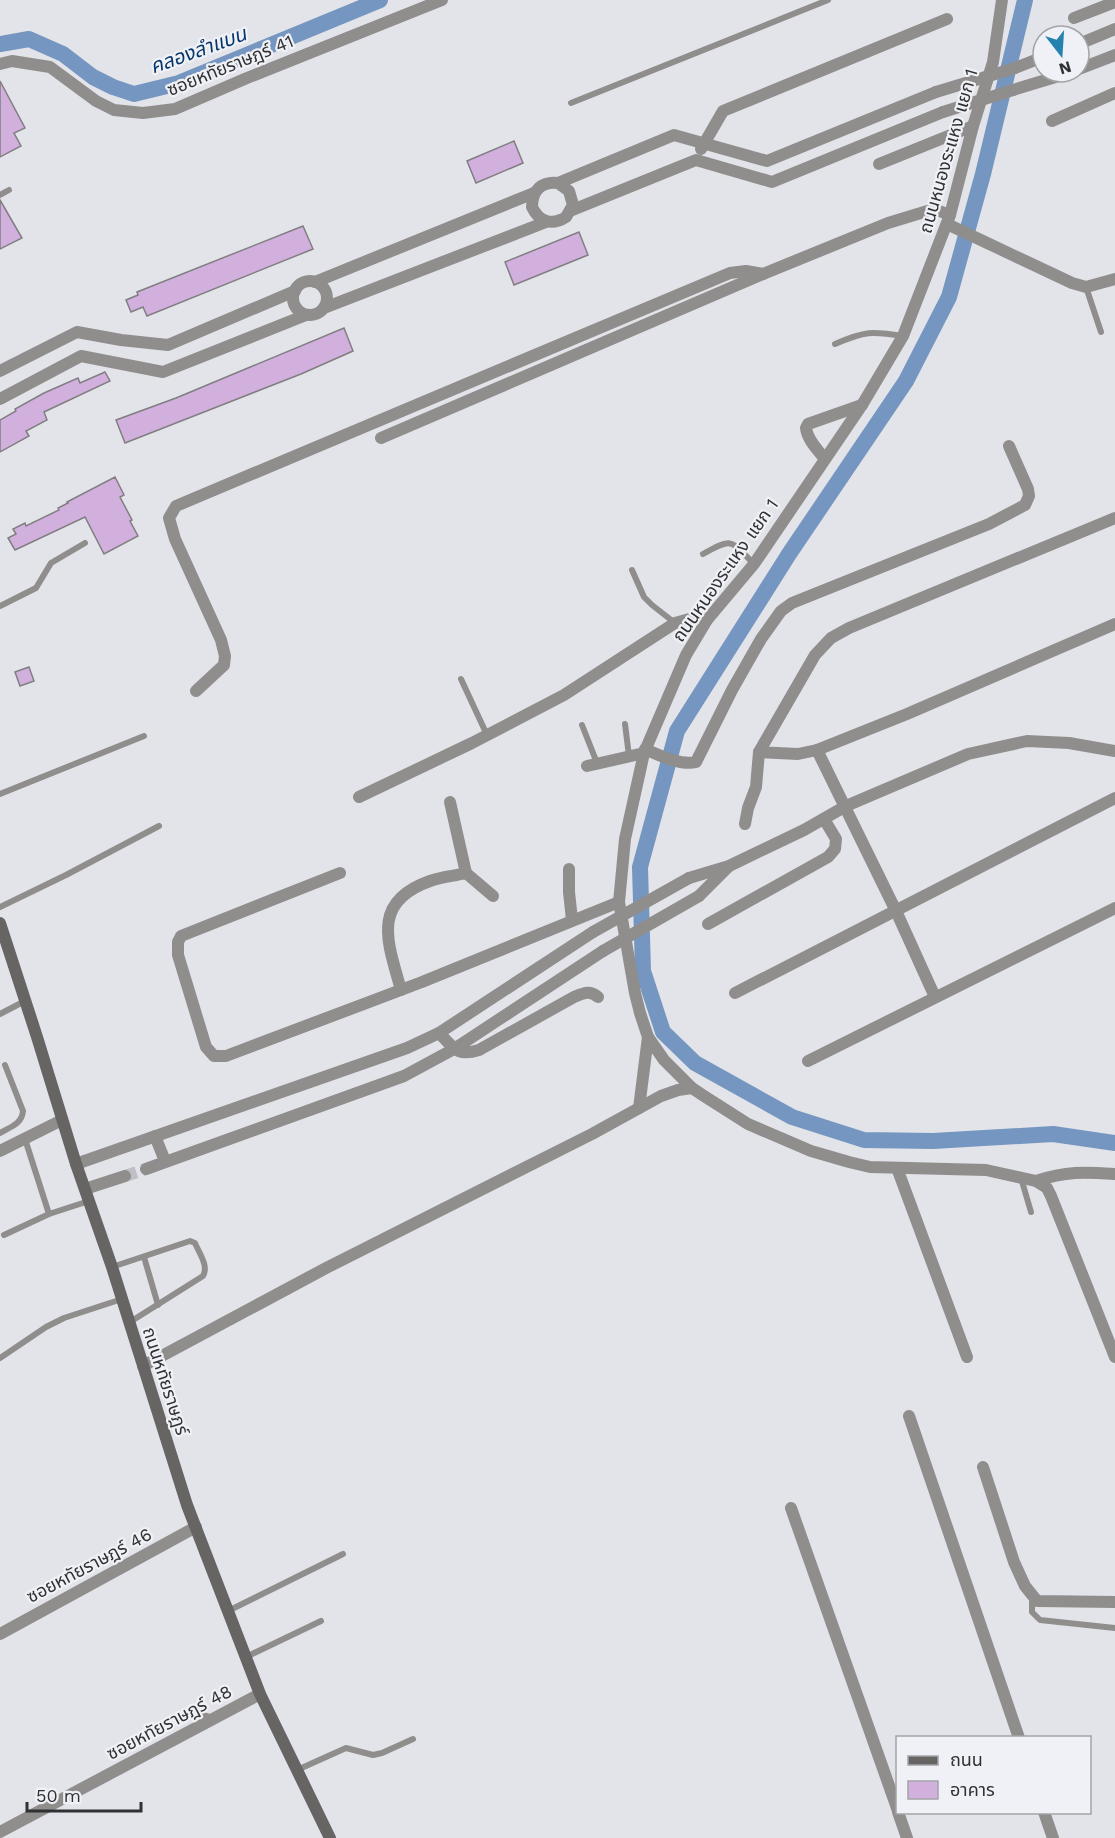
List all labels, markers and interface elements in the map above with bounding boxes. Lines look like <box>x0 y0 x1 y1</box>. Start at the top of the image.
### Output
water label: คลองลำแบน <box>146 21 251 79</box>
north arrow <box>1031 24 1091 84</box>
street label: ซอยหทัยราษฎร์ 41 <box>164 30 296 100</box>
text: N <box>1057 57 1074 79</box>
street label: ถนนหนองระแหง แยก 1 <box>914 66 982 236</box>
street label: ถนนหนองระแหง แยก 1 <box>668 494 782 646</box>
street label: ถนนหทัยราษฎร์ <box>139 1324 194 1439</box>
street label: ซอยหทัยราษฎร์ 46 <box>23 1523 155 1607</box>
street label: ซอยหทัยราษฎร์ 48 <box>103 1680 235 1764</box>
legend <box>896 1736 1091 1814</box>
text: ถนน <box>950 1749 983 1770</box>
scale bar <box>27 1775 141 1813</box>
text: อาคาร <box>950 1779 995 1800</box>
text: 50 m <box>36 1785 81 1806</box>

